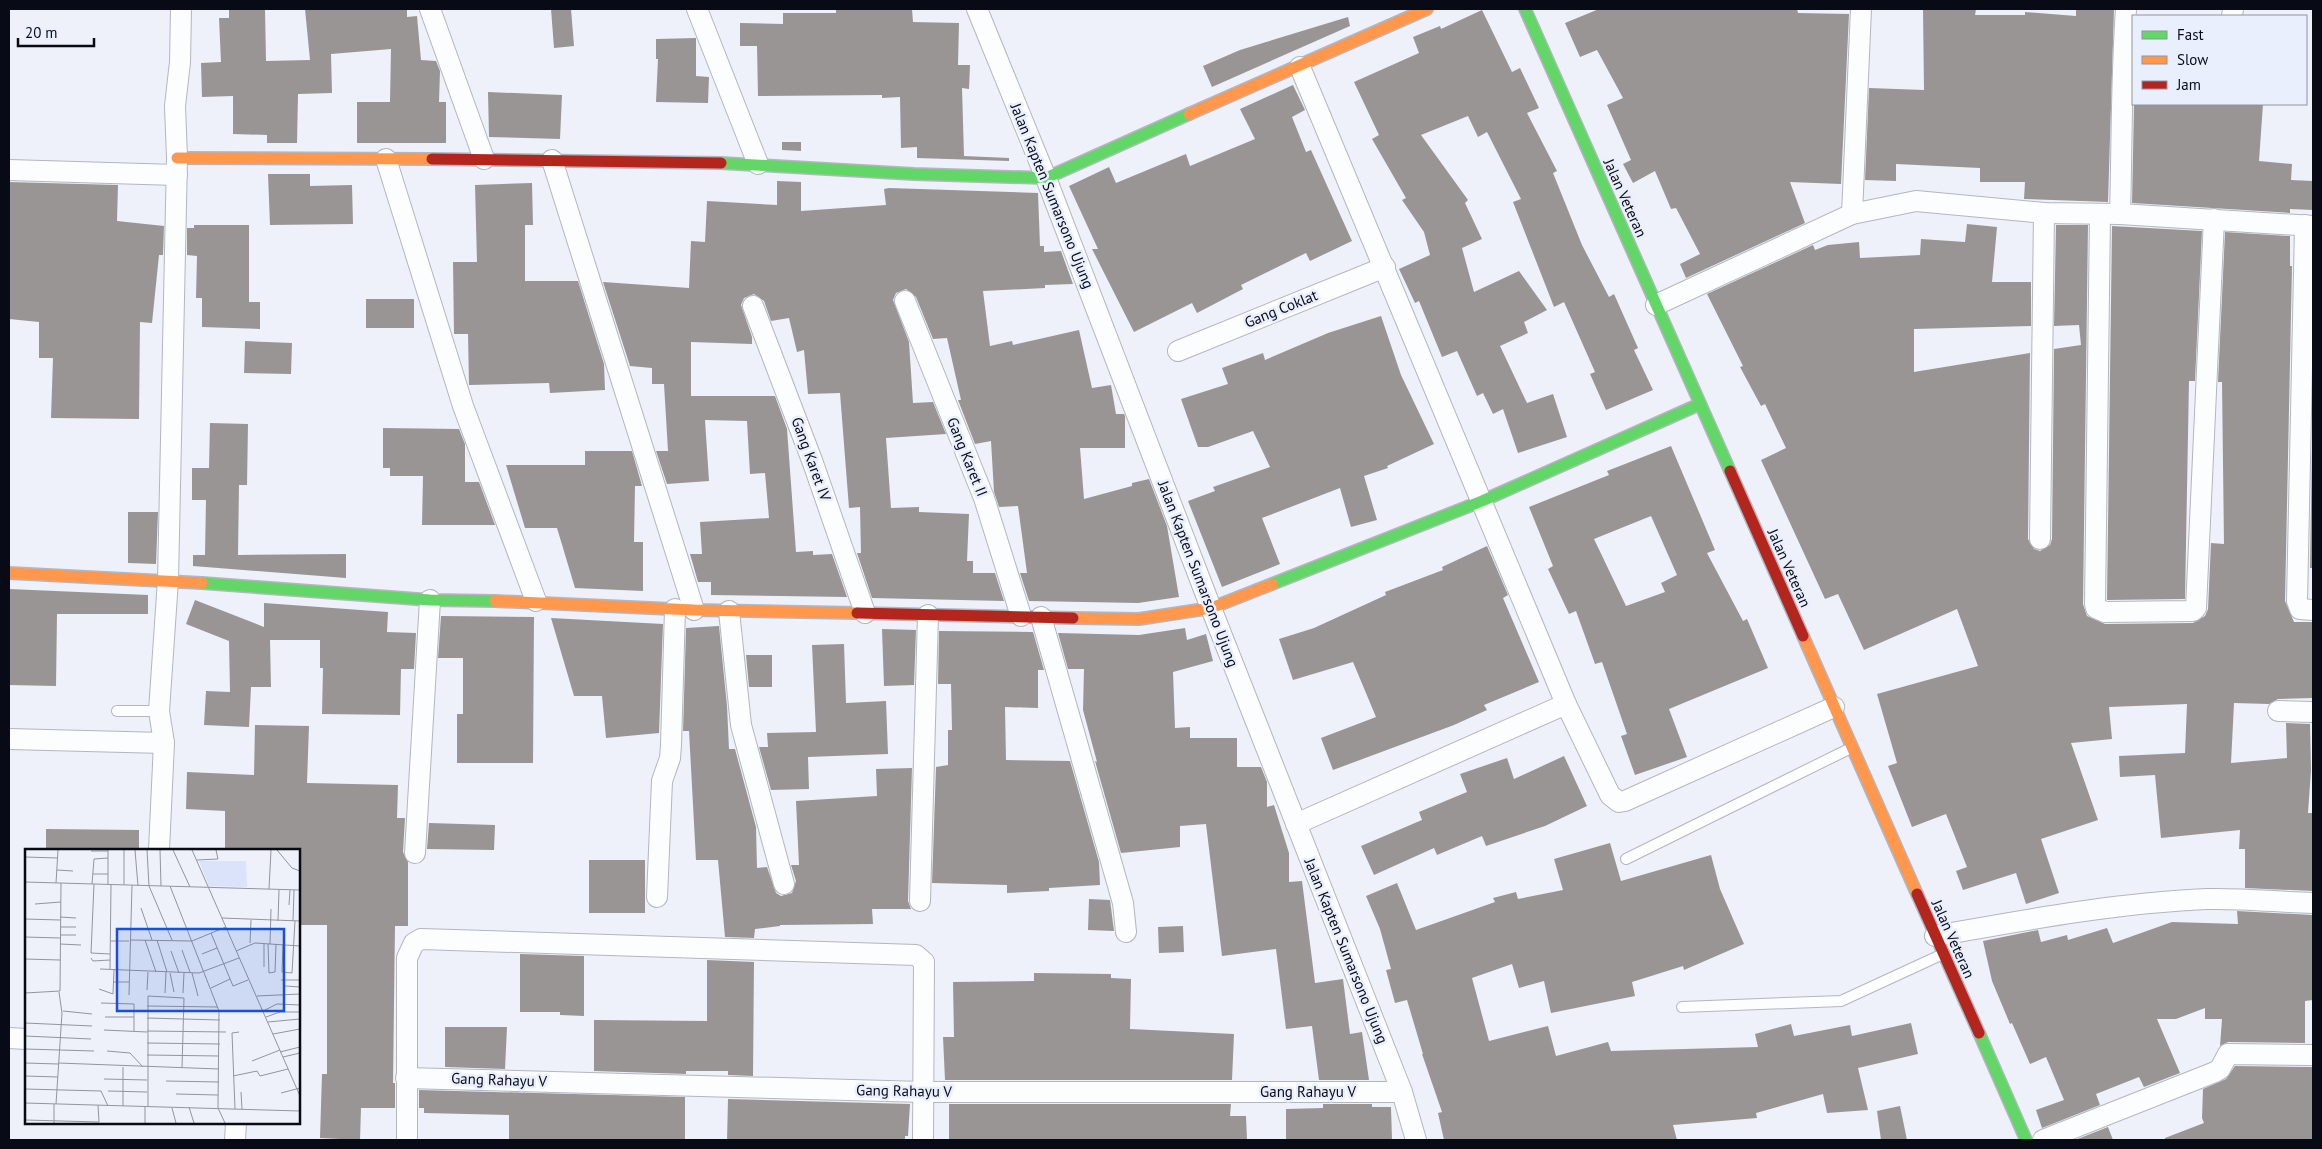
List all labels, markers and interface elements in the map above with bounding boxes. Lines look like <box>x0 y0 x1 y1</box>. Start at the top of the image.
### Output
scale bar <box>18 15 94 47</box>
legend <box>2132 15 2307 105</box>
text: 20 m <box>25 23 58 42</box>
text: Fast <box>2177 25 2204 44</box>
text: Slow <box>2177 50 2208 69</box>
text: Jam <box>2176 75 2201 94</box>
street label: Jalan Kapten Sumarsono Ujung <box>1006 99 1098 291</box>
street label: Jalan Veteran <box>1599 155 1651 240</box>
street label: Gang Coklat <box>1242 285 1320 332</box>
street label: Gang Karet IV <box>788 414 836 504</box>
street label: Gang Karet II <box>943 414 992 499</box>
street label: Jalan Kapten Sumarsono Ujung <box>1154 477 1243 670</box>
street label: Jalan Veteran <box>1763 525 1815 610</box>
inset map <box>25 849 300 1124</box>
street label: Jalan Kapten Sumarsono Ujung <box>1300 854 1392 1046</box>
street label: Jalan Veteran <box>1927 896 1979 981</box>
street label: Gang Rahayu V <box>451 1068 548 1091</box>
street label: Gang Rahayu V <box>856 1080 953 1101</box>
street label: Gang Rahayu V <box>1260 1082 1356 1101</box>

